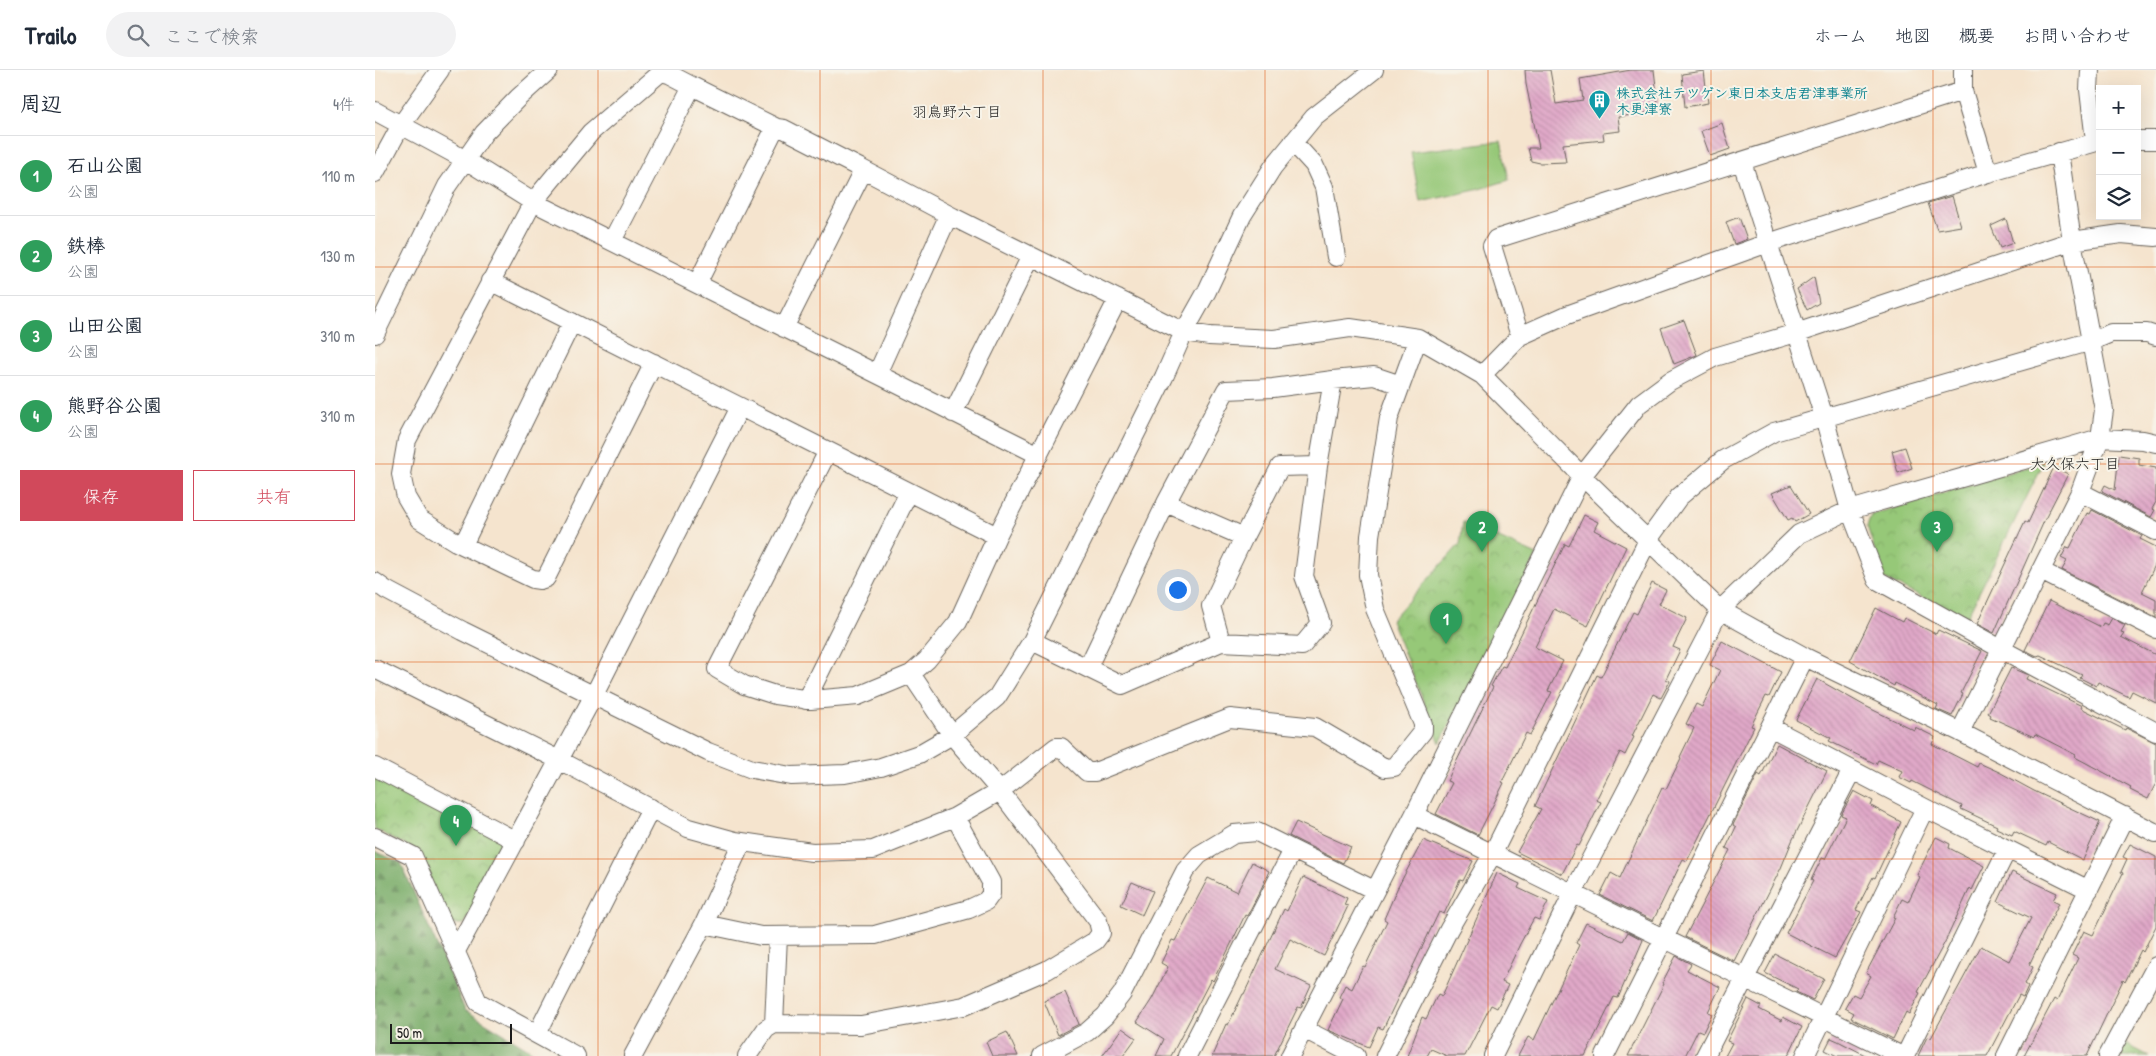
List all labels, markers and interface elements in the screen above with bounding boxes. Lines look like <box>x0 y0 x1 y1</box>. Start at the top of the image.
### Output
search box <box>106 12 456 57</box>
text: Trailo <box>25 19 76 51</box>
icon: search <box>124 21 152 49</box>
text: ここで検索 <box>164 23 259 49</box>
text: ホーム <box>1814 23 1867 48</box>
text: 地図 <box>1895 23 1931 48</box>
text: 概要 <box>1959 23 1995 48</box>
text: お問い合わせ <box>2023 23 2131 48</box>
place label: 株式会社テツゲン東日本支店君津事業所 木更津寮 <box>1616 83 1868 118</box>
map controls <box>2096 85 2141 220</box>
button: + <box>2096 85 2141 130</box>
building icon: 株式会社テツゲン東日本支店君津事業所 木更津寮 <box>1588 88 1612 119</box>
text: 周辺 <box>20 89 62 118</box>
text: 4件 <box>333 93 355 115</box>
district label: 羽鳥野六丁目 <box>912 101 1002 122</box>
button: − <box>2096 130 2141 175</box>
text: 石山公園 <box>67 152 143 178</box>
text: 1 <box>33 165 39 187</box>
text: 110 m <box>322 165 355 187</box>
button: layers <box>2096 175 2141 220</box>
text: 公園 <box>67 180 99 202</box>
text: 鉄棒 <box>67 232 105 258</box>
text: 2 <box>32 245 40 267</box>
text: 130 m <box>320 245 355 267</box>
text: 公園 <box>67 260 99 282</box>
text: 山田公園 <box>67 312 143 338</box>
text: 3 <box>32 325 40 347</box>
text: 310 m <box>320 325 355 347</box>
text: 公園 <box>67 340 99 362</box>
text: 熊野谷公園 <box>67 392 162 418</box>
text: 4 <box>33 405 39 427</box>
text: 310 m <box>320 405 355 427</box>
text: 公園 <box>67 420 99 442</box>
district label: 大久保六丁目 <box>2030 453 2120 474</box>
button: 保存 <box>20 470 183 521</box>
button: 共有 <box>193 470 355 521</box>
pin: 2 <box>1466 511 1498 552</box>
pin: 3 <box>1921 511 1953 552</box>
your location <box>1165 577 1191 603</box>
pin: 1 <box>1430 603 1462 644</box>
pin: 4 <box>440 805 472 846</box>
scale bar <box>390 1021 513 1044</box>
text: 50 m <box>397 1023 422 1042</box>

